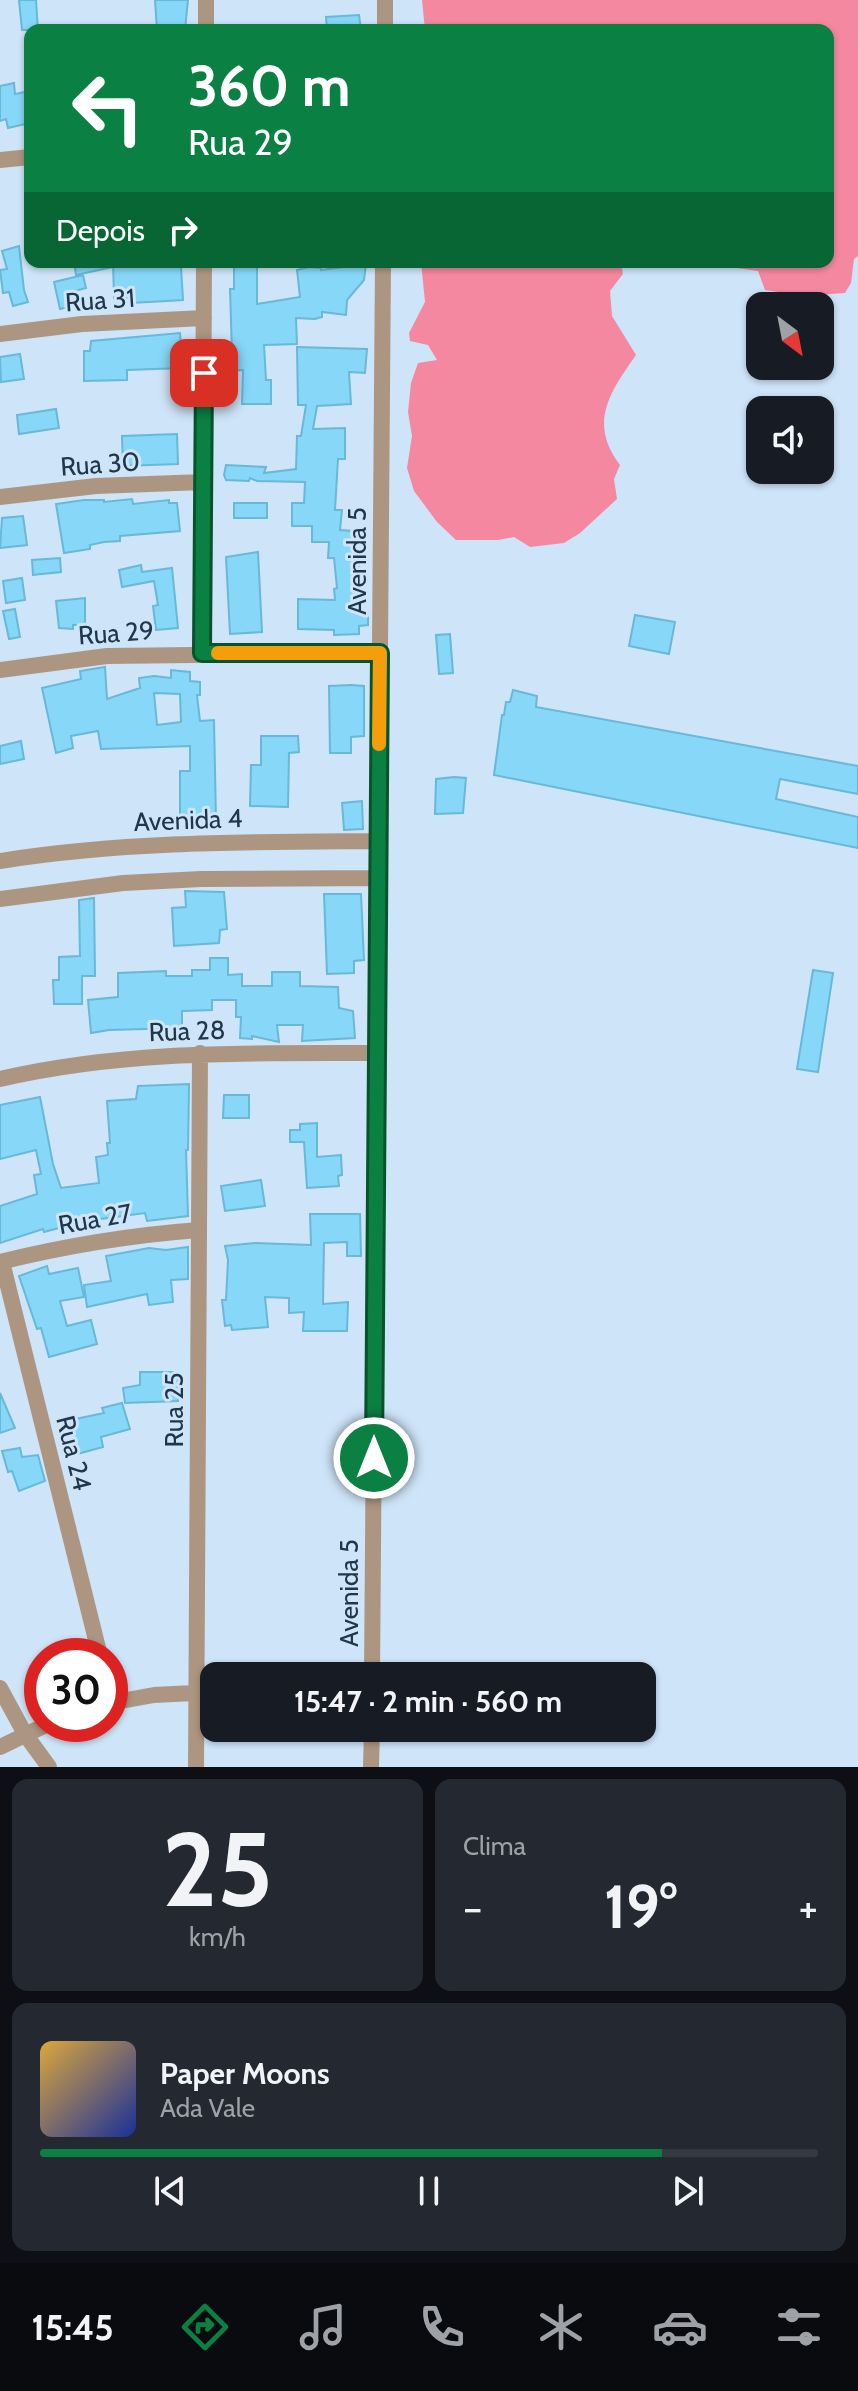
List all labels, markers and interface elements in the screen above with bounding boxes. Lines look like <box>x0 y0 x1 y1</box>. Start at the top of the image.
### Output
text: 360 m <box>188 52 350 120</box>
icon: left <box>56 56 160 160</box>
text: Rua 29 <box>188 120 293 164</box>
icon: right <box>161 208 205 252</box>
text: Depois <box>56 212 145 249</box>
street label: Rua 31 <box>64 282 136 318</box>
north arrow <box>746 292 834 380</box>
map controls <box>746 292 834 484</box>
pin <box>170 339 238 407</box>
icon: arrive <box>182 351 226 395</box>
button: sound <box>746 396 834 484</box>
street label: Rua 30 <box>59 445 141 483</box>
street label: Avenida 5 <box>341 507 373 615</box>
street label: Rua 29 <box>77 614 155 652</box>
street label: Avenida 4 <box>133 802 243 838</box>
street label: Rua 28 <box>148 1014 226 1048</box>
street label: Rua 27 <box>56 1197 134 1241</box>
street label: Rua 25 <box>158 1372 190 1448</box>
street label: Rua 24 <box>49 1412 99 1494</box>
position arrow <box>332 1416 416 1500</box>
street label: Avenida 5 <box>333 1539 365 1647</box>
speed limit sign: 30 <box>24 1638 128 1742</box>
text: 15:47 · 2 min · 560 m <box>294 1683 562 1720</box>
text: 25 <box>162 1806 273 1932</box>
text: Clima <box>463 1830 526 1862</box>
text: 19° <box>604 1870 677 1943</box>
text: − <box>463 1881 482 1934</box>
text: + <box>799 1881 818 1934</box>
text: km/h <box>189 1921 246 1953</box>
text: Paper Moons <box>160 2055 330 2092</box>
text: Ada Vale <box>160 2092 255 2124</box>
icon: previous <box>148 2169 192 2213</box>
icon: pause <box>407 2169 451 2213</box>
icon: next <box>666 2169 710 2213</box>
icon: directions <box>177 2299 233 2355</box>
icon: music <box>295 2299 351 2355</box>
icon: phone <box>414 2299 470 2355</box>
icon: climate <box>533 2299 589 2355</box>
icon: car <box>652 2299 708 2355</box>
icon: filters <box>771 2299 827 2355</box>
text: 15:45 <box>31 2305 114 2349</box>

